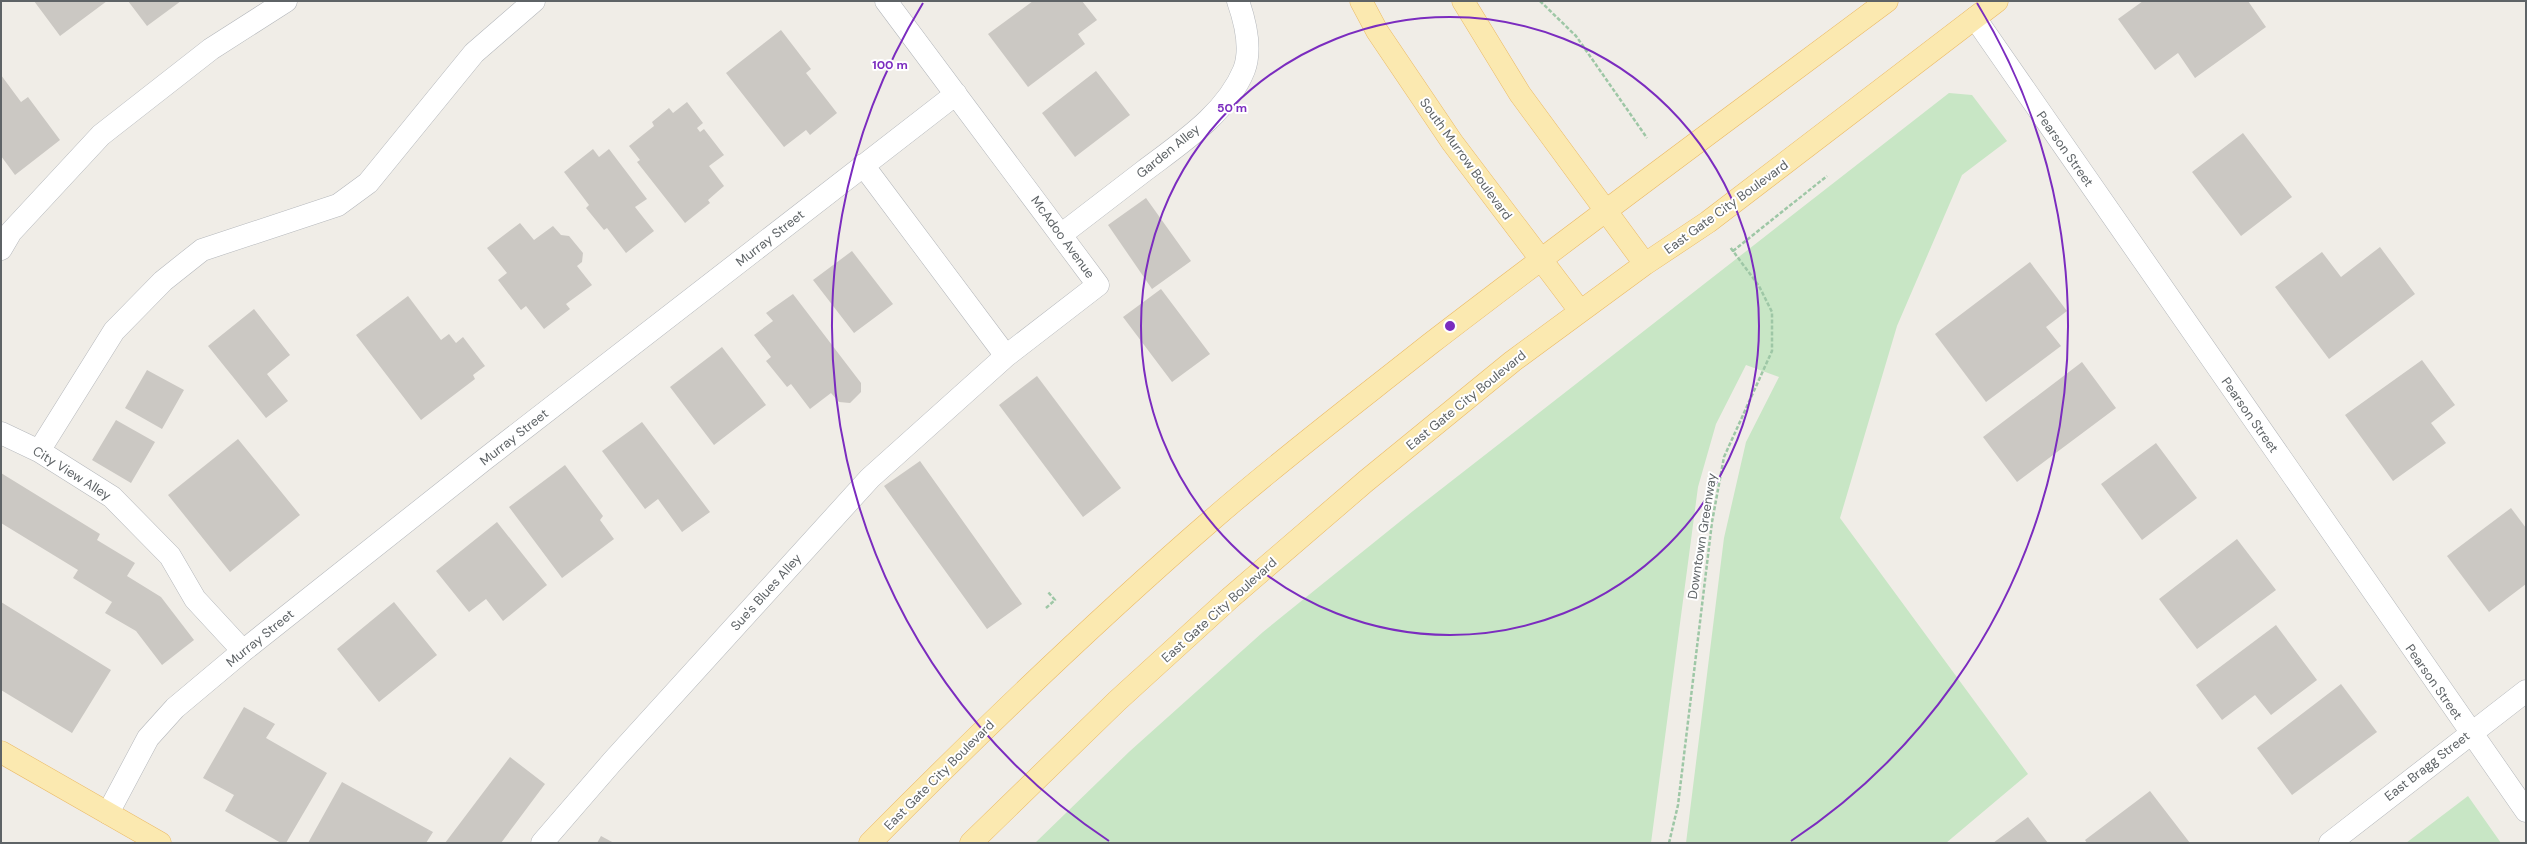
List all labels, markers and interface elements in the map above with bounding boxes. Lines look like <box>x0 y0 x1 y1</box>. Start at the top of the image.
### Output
text: 100 m <box>872 57 908 73</box>
street label: South Murrow Boulevard <box>1416 95 1516 223</box>
text: 50 m <box>1217 100 1247 116</box>
street label: Pearson Street <box>2033 108 2097 190</box>
street label: Garden Alley <box>1133 120 1203 182</box>
street label: East Gate City Boulevard <box>1661 156 1791 258</box>
street label: McAdoo Avenue <box>1027 192 1099 282</box>
street label: Murray Street <box>732 206 808 270</box>
centre of rings <box>1443 319 1457 333</box>
street label: East Gate City Boulevard <box>1403 346 1529 454</box>
street label: Pearson Street <box>2218 374 2282 456</box>
street label: Murray Street <box>476 405 552 469</box>
street label: City View Alley <box>30 442 114 504</box>
street label: Downtown Greenway <box>1684 472 1720 600</box>
street label: Sue's Blues Alley <box>727 550 805 634</box>
street label: East Gate City Boulevard <box>1158 554 1280 666</box>
street label: Murray Street <box>223 605 297 671</box>
street label: Pearson Street <box>2402 641 2466 723</box>
street label: East Gate City Boulevard <box>880 716 998 834</box>
street label: East Bragg Street <box>2381 727 2473 805</box>

